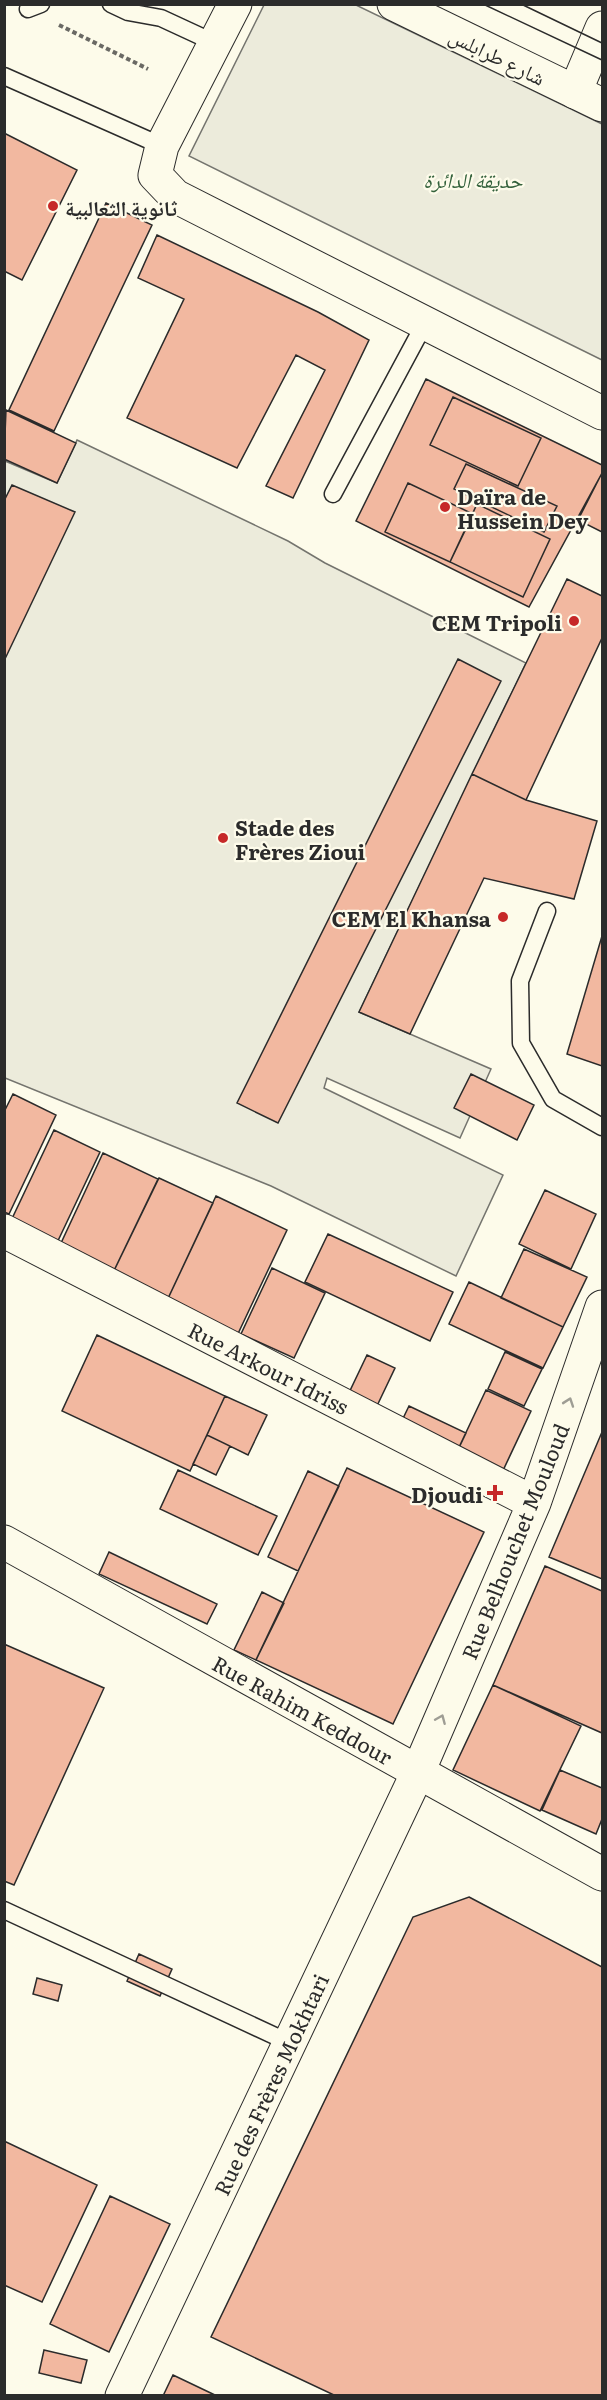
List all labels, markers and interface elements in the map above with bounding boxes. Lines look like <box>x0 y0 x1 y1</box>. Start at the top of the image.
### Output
street label: شارع طرابلس <box>445 18 551 92</box>
park label: حديقة الدائرة <box>423 163 523 194</box>
place label: ثانوية الثعالبية <box>65 191 177 222</box>
marker: ثانوية الثعالبية <box>46 199 60 213</box>
place label: Daïra de Hussein Dey <box>457 480 589 535</box>
marker: Daïra de Hussein Dey <box>438 500 452 514</box>
place label: CEM Tripoli <box>432 606 562 637</box>
marker: CEM Tripoli <box>567 614 581 628</box>
place label: Stade des Frères Zioui <box>235 811 366 866</box>
marker: Stade des Frères Zioui <box>216 831 230 845</box>
place label: CEM El Khansa <box>332 902 492 933</box>
marker: CEM El Khansa <box>496 910 510 924</box>
street label: Rue Arkour Idriss <box>183 1313 355 1421</box>
one-way arrow <box>562 1397 575 1408</box>
street label: Rue Belhouchet Mouloud <box>452 1418 576 1664</box>
place label: Djoudi <box>411 1478 483 1509</box>
marker: Djoudi <box>488 1486 502 1500</box>
street label: Rue Rahim Keddour <box>207 1647 399 1771</box>
one-way arrow <box>434 1714 446 1725</box>
street label: Rue des Frères Mokhtari <box>205 1968 335 2200</box>

